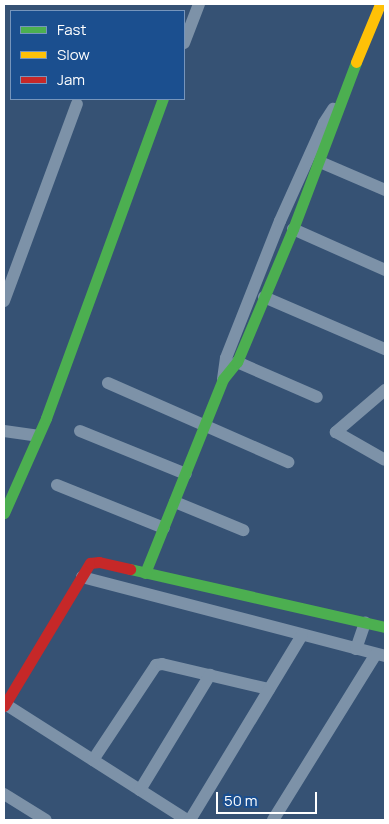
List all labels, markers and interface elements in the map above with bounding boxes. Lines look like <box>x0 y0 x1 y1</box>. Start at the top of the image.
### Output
legend <box>10 10 185 100</box>
text: Fast <box>57 19 86 40</box>
text: Slow <box>57 44 90 65</box>
text: Jam <box>57 69 85 90</box>
scale bar <box>219 782 320 814</box>
text: 50 m <box>224 790 258 811</box>

